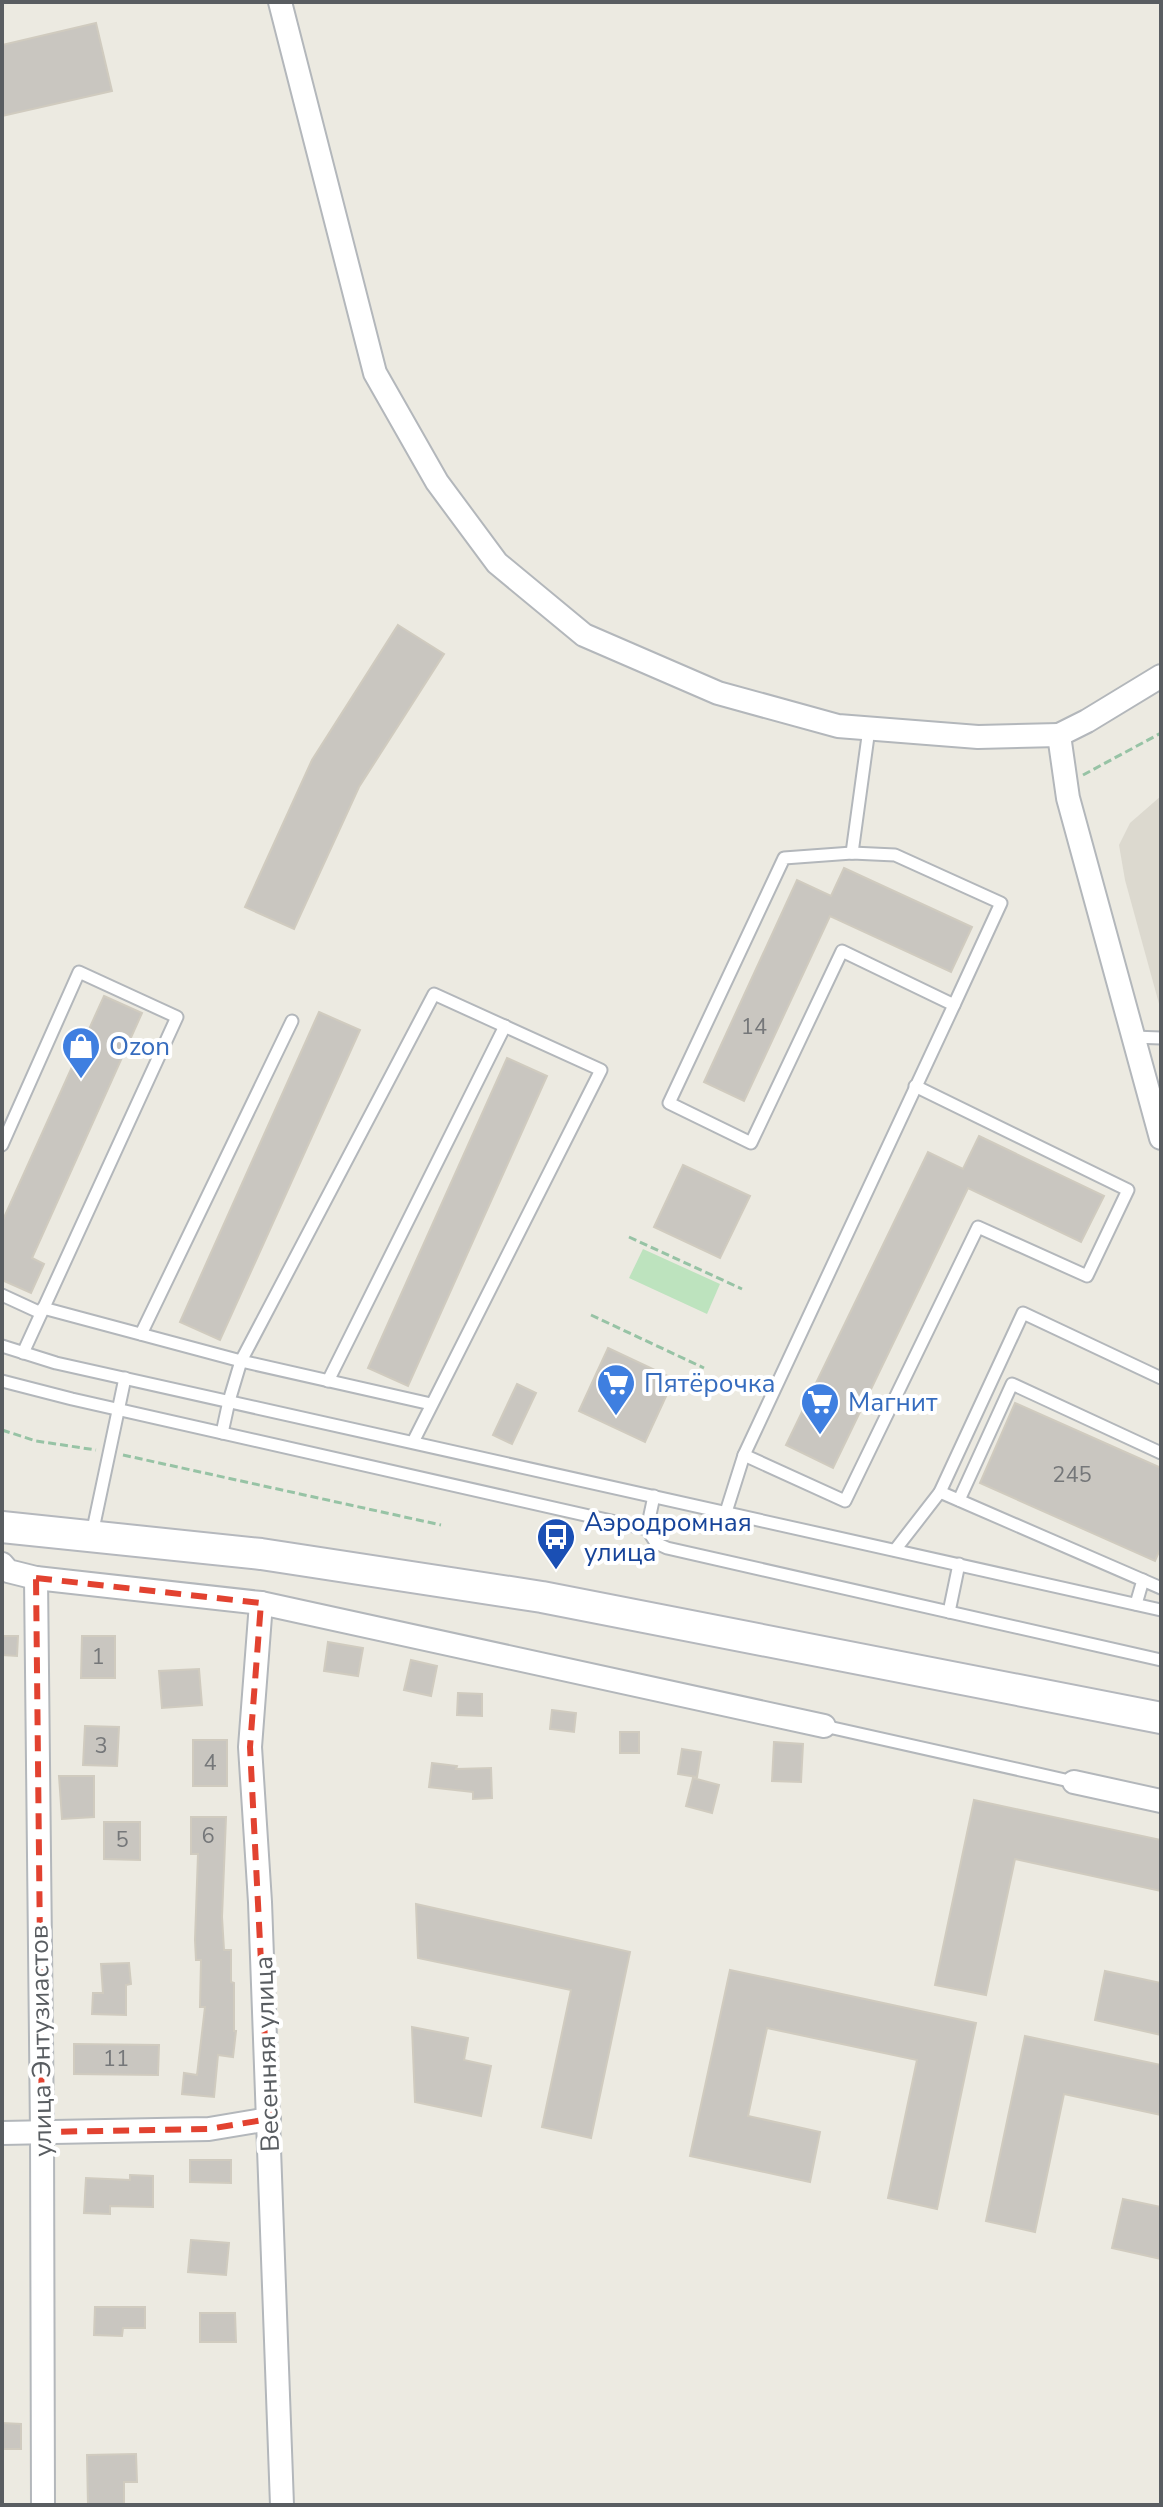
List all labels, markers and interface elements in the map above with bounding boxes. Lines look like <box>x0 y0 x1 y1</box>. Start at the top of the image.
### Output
house number: 14 <box>741 1012 767 1042</box>
shop icon: Ozon <box>60 1025 102 1080</box>
place label: Ozon <box>109 1029 170 1064</box>
supermarket icon: Пятёрочка <box>595 1362 637 1417</box>
place label: Пятёрочка <box>644 1366 775 1401</box>
supermarket icon: Магнит <box>799 1381 841 1436</box>
place label: Магнит <box>848 1385 938 1420</box>
house number: 245 <box>1052 1460 1092 1490</box>
place label: Аэродромная улица <box>584 1505 752 1570</box>
bus stop icon: Аэродромная улица <box>535 1516 577 1571</box>
house number: 1 <box>91 1642 105 1672</box>
house number: 3 <box>94 1731 108 1761</box>
house number: 4 <box>203 1748 217 1778</box>
house number: 6 <box>201 1821 215 1851</box>
house number: 5 <box>115 1825 129 1855</box>
street label: улица Энтузиастов <box>21 1925 61 2157</box>
street label: Весенняя улица <box>246 1956 288 2152</box>
house number: 11 <box>103 2044 129 2074</box>

